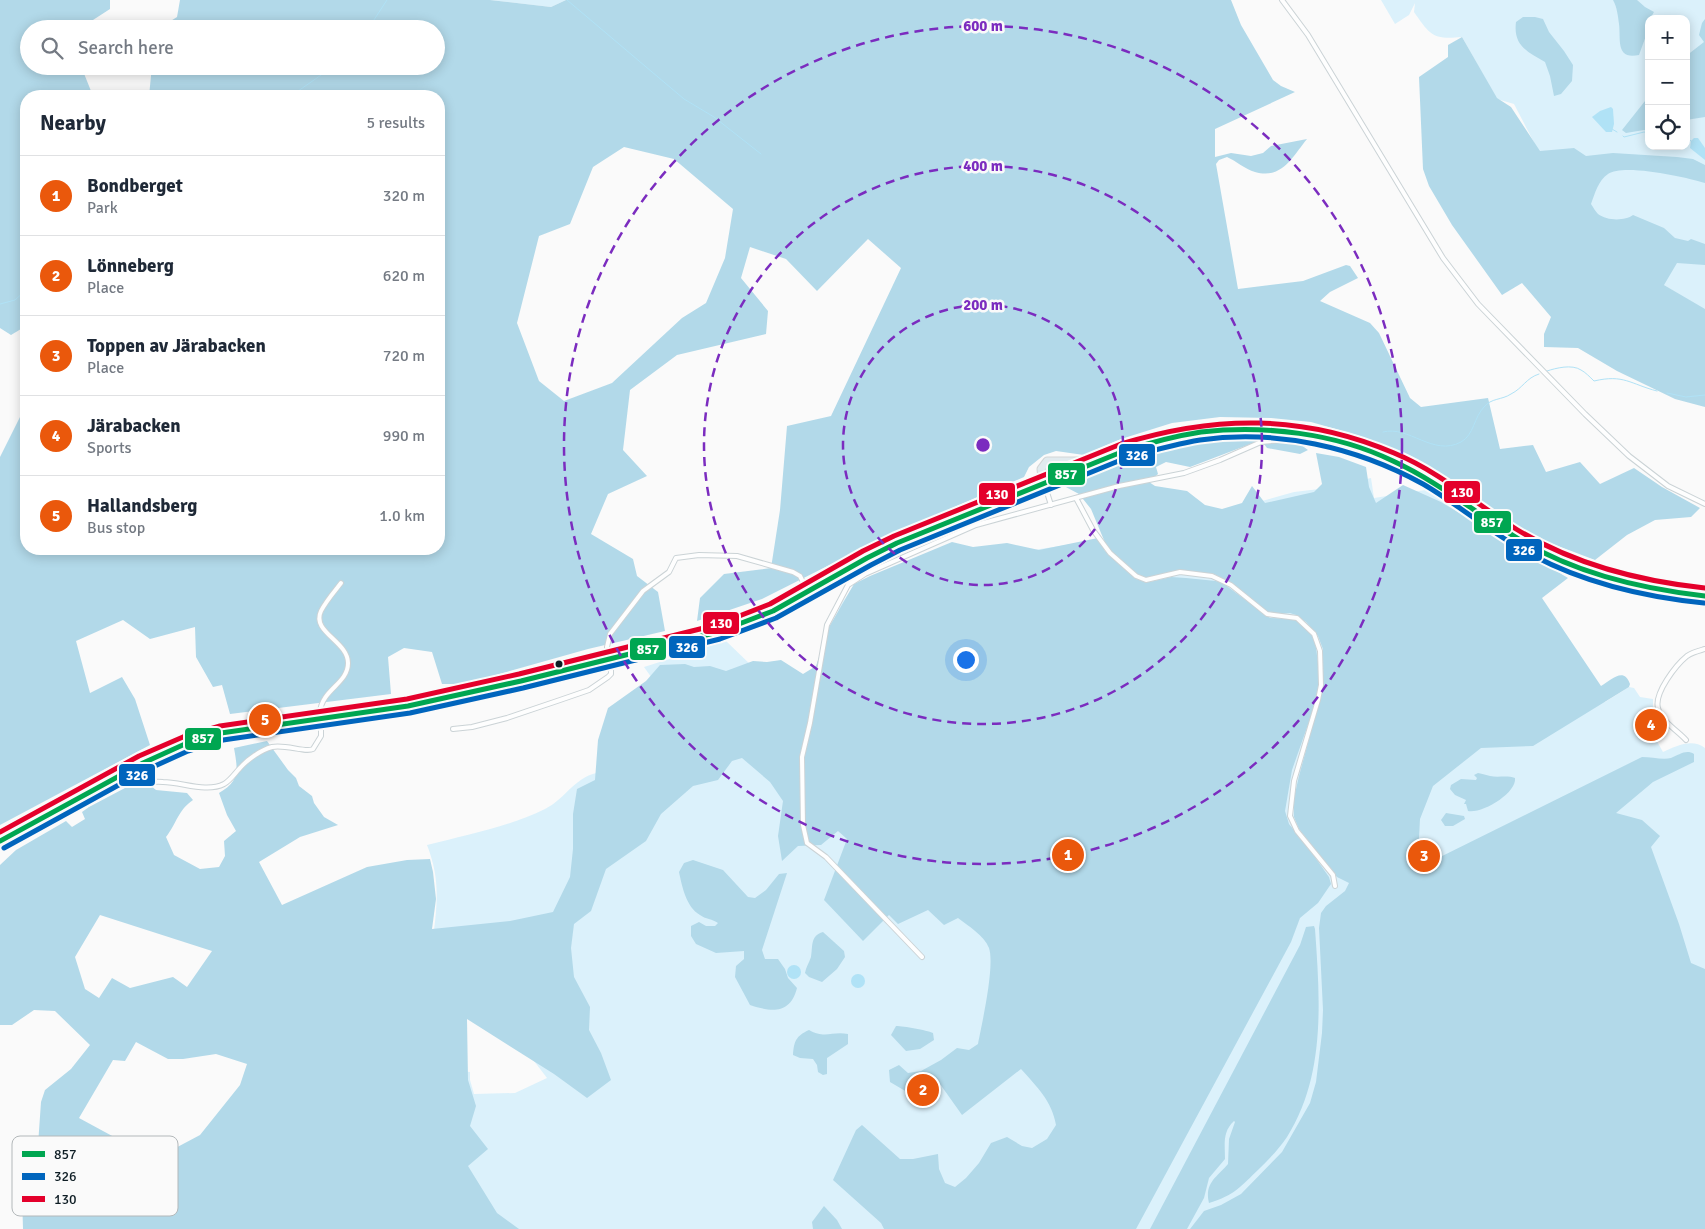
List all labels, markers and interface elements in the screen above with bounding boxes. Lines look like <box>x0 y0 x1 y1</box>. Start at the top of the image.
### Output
map controls <box>1645 15 1690 150</box>
button: + <box>1645 15 1690 60</box>
text: 600 m <box>963 17 1003 35</box>
search box <box>20 20 445 75</box>
icon: search <box>38 34 66 62</box>
text: Search here <box>78 36 174 60</box>
button: − <box>1645 60 1690 105</box>
button: locate <box>1645 105 1690 150</box>
text: Nearby <box>40 110 106 136</box>
text: 5 results <box>366 113 425 133</box>
text: 400 m <box>963 157 1003 175</box>
text: Bondberget <box>87 174 183 198</box>
text: 1 <box>52 186 60 206</box>
text: 320 m <box>383 186 425 206</box>
text: Park <box>87 198 118 218</box>
text: Lönneberg <box>87 254 174 278</box>
text: 2 <box>52 266 60 286</box>
text: 620 m <box>383 266 425 286</box>
text: Place <box>87 278 124 298</box>
text: 200 m <box>963 296 1003 314</box>
text: Toppen av Järabacken <box>87 334 266 358</box>
text: 3 <box>52 346 60 366</box>
text: 720 m <box>383 346 425 366</box>
text: Place <box>87 358 124 378</box>
text: Järabacken <box>87 414 181 438</box>
text: 4 <box>52 426 60 446</box>
text: 990 m <box>383 426 425 446</box>
centre of rings <box>974 436 992 454</box>
text: Sports <box>87 438 132 458</box>
line badge: 326 <box>1118 443 1156 467</box>
text: 326 <box>1126 447 1149 464</box>
line badge: 857 <box>1047 462 1086 486</box>
text: 857 <box>1055 466 1078 483</box>
line badge: 130 <box>1443 480 1481 504</box>
line badge: 130 <box>978 482 1016 506</box>
text: 130 <box>1451 484 1474 501</box>
text: 130 <box>986 486 1009 503</box>
text: Hallandsberg <box>87 494 197 518</box>
text: 5 <box>52 506 60 526</box>
text: 1.0 km <box>379 506 425 526</box>
line badge: 857 <box>1473 510 1512 534</box>
text: 857 <box>1481 514 1504 531</box>
text: Bus stop <box>87 518 145 538</box>
line badge: 326 <box>1505 538 1543 562</box>
text: 326 <box>1513 542 1536 559</box>
line badge: 130 <box>702 611 740 635</box>
text: 130 <box>710 615 733 632</box>
line badge: 326 <box>668 635 706 659</box>
line badge: 857 <box>629 637 667 661</box>
text: 326 <box>676 639 699 656</box>
text: 857 <box>637 641 660 658</box>
your location <box>953 647 979 673</box>
unlabelled marker <box>554 659 564 669</box>
pin: 5 <box>249 701 281 739</box>
pin: 4 <box>1635 706 1667 744</box>
line badge: 857 <box>184 727 222 751</box>
text: 857 <box>192 730 215 747</box>
line badge: 326 <box>118 763 156 787</box>
text: 326 <box>126 767 149 784</box>
pin: 1 <box>1052 836 1084 874</box>
pin: 3 <box>1408 837 1440 875</box>
pin: 2 <box>907 1071 939 1109</box>
legend <box>12 1136 178 1216</box>
text: 857 <box>54 1146 77 1163</box>
text: 326 <box>54 1168 77 1185</box>
text: 130 <box>54 1191 77 1208</box>

